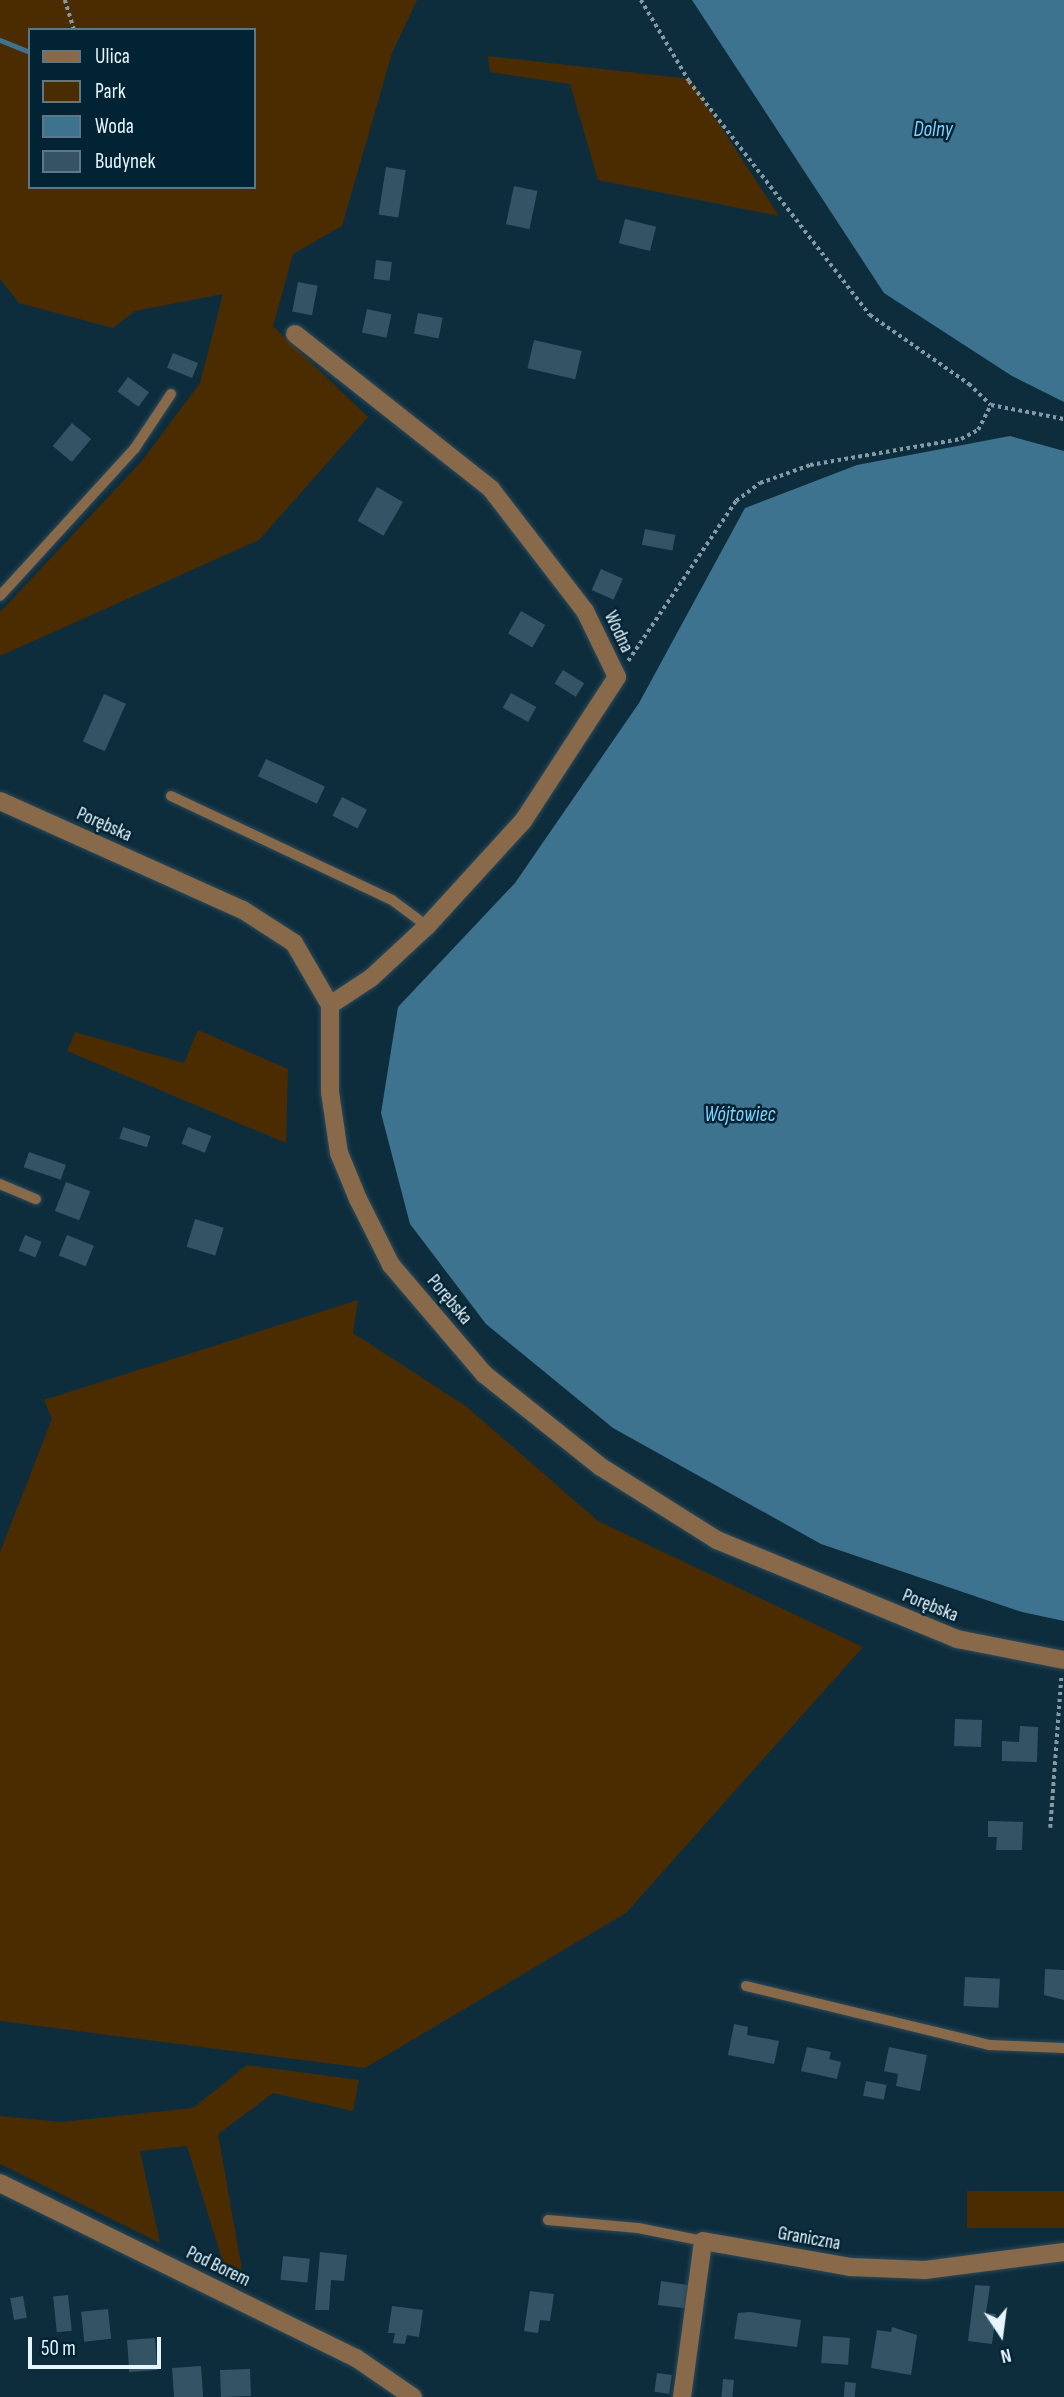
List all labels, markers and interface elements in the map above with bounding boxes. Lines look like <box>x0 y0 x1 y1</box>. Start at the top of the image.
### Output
legend <box>28 28 256 189</box>
text: Ulica <box>95 44 130 69</box>
text: Park <box>95 79 126 104</box>
text: Woda <box>95 114 134 139</box>
water label: Dolny <box>913 117 953 143</box>
text: Budynek <box>95 149 155 174</box>
street label: Wodna <box>599 608 637 656</box>
street label: Porębska <box>73 803 135 847</box>
water label: Wójtowiec <box>704 1102 776 1128</box>
street label: Porębska <box>422 1270 476 1330</box>
street label: Porębska <box>899 1585 961 1627</box>
street label: Graniczna <box>776 2222 842 2256</box>
street label: Pod Borem <box>182 2242 254 2292</box>
north arrow <box>966 2299 1036 2369</box>
scale bar <box>32 2324 164 2368</box>
text: 50 m <box>41 2336 76 2361</box>
text: N <box>998 2343 1013 2367</box>

